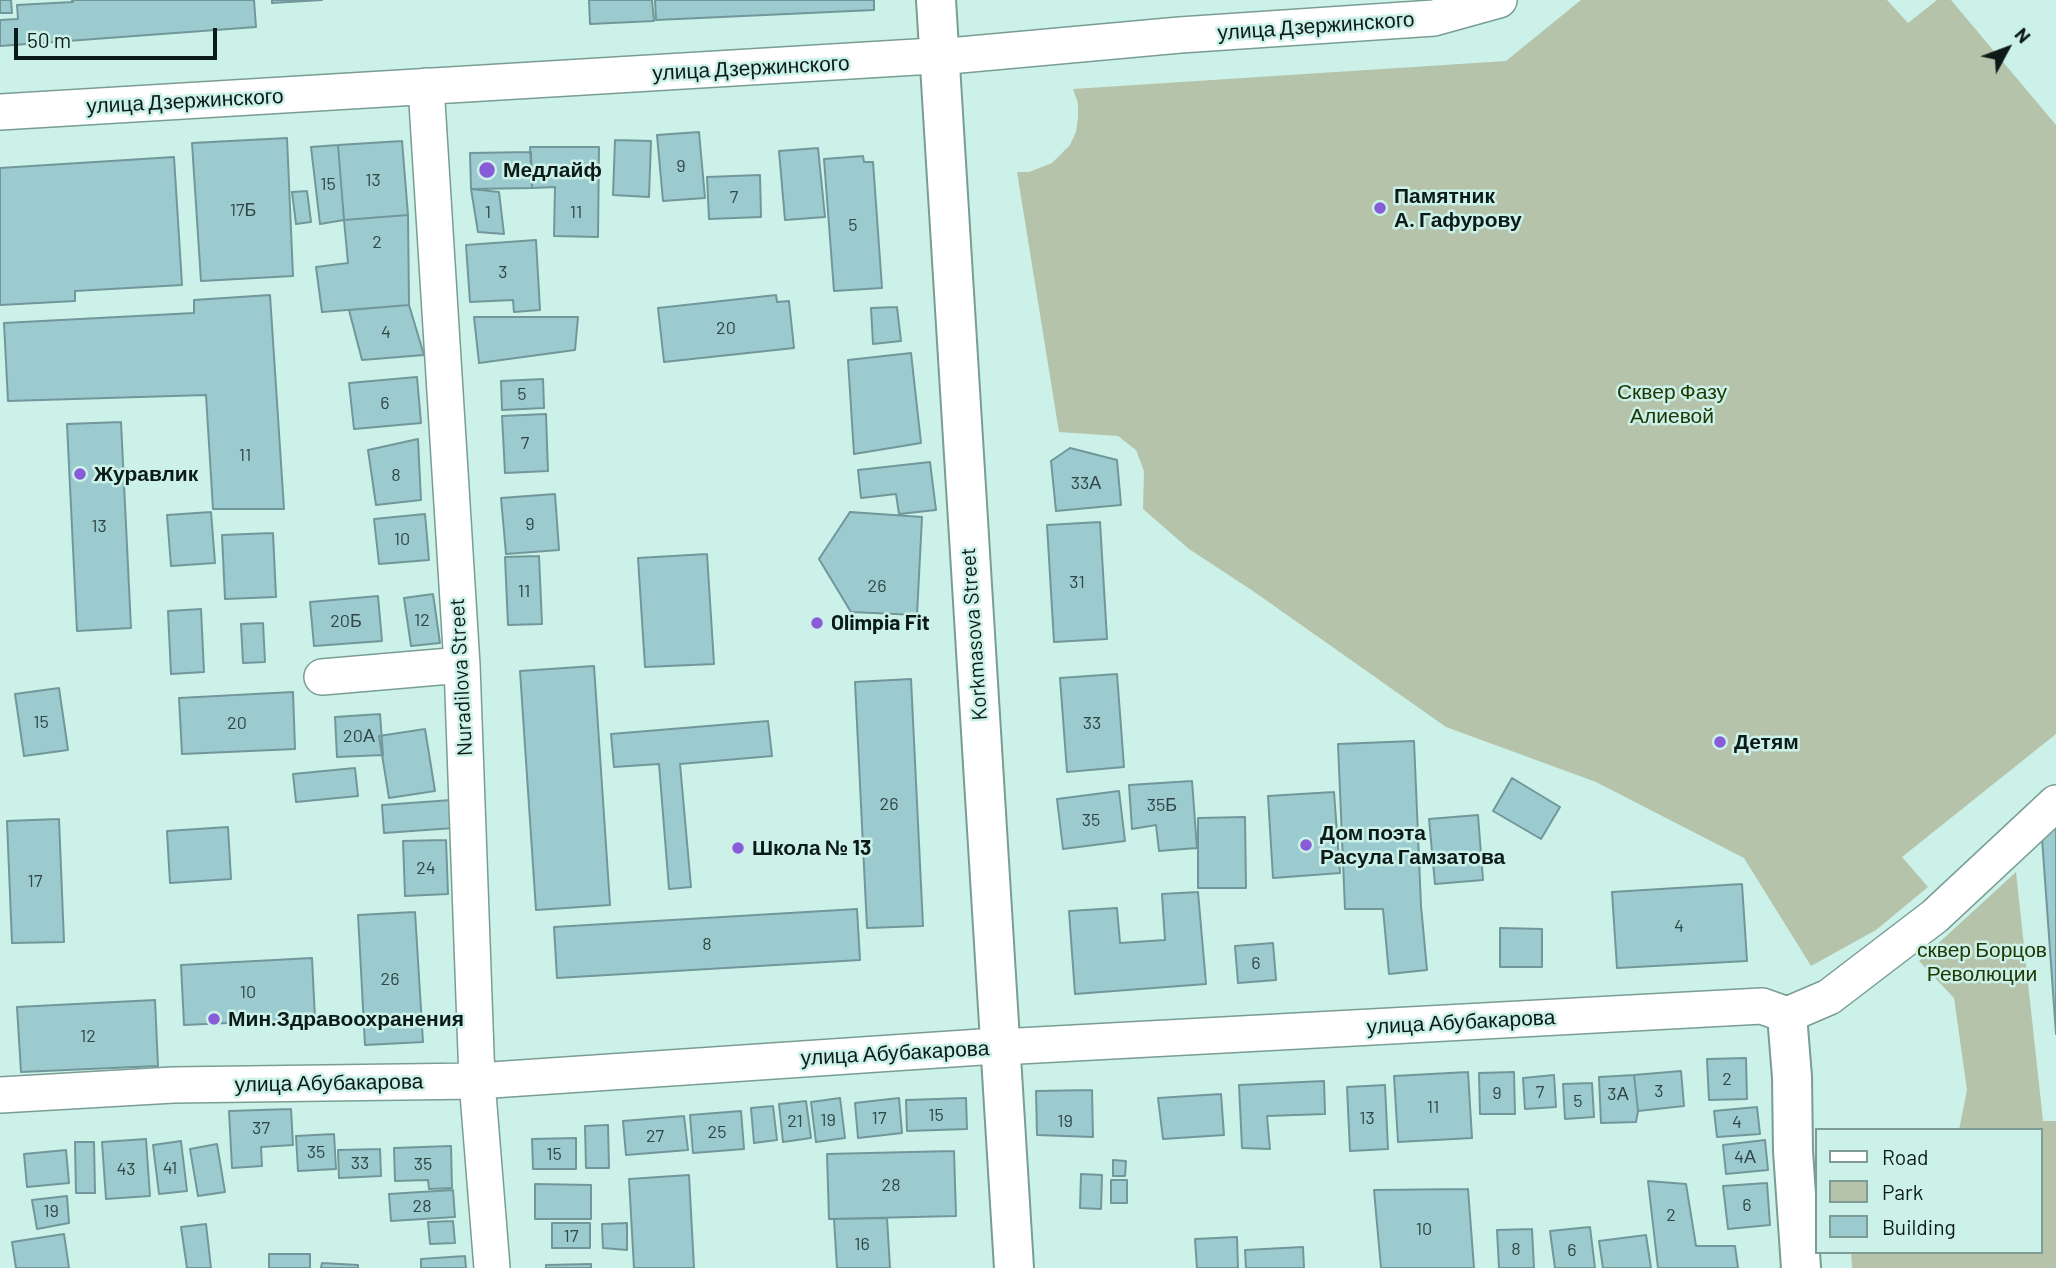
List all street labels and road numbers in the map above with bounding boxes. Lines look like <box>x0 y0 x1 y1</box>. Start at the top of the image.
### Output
street label: улица Дзержинского <box>1217 7 1415 45</box>
street label: улица Дзержинского <box>652 50 850 86</box>
street label: улица Дзержинского <box>86 83 284 119</box>
street label: Korkmasova Street <box>955 547 993 721</box>
street label: Nuradilova Street <box>444 597 478 757</box>
street label: улица Абубакарова <box>1366 1004 1556 1040</box>
street label: улица Абубакарова <box>800 1035 990 1071</box>
street label: улица Абубакарова <box>234 1069 424 1097</box>

